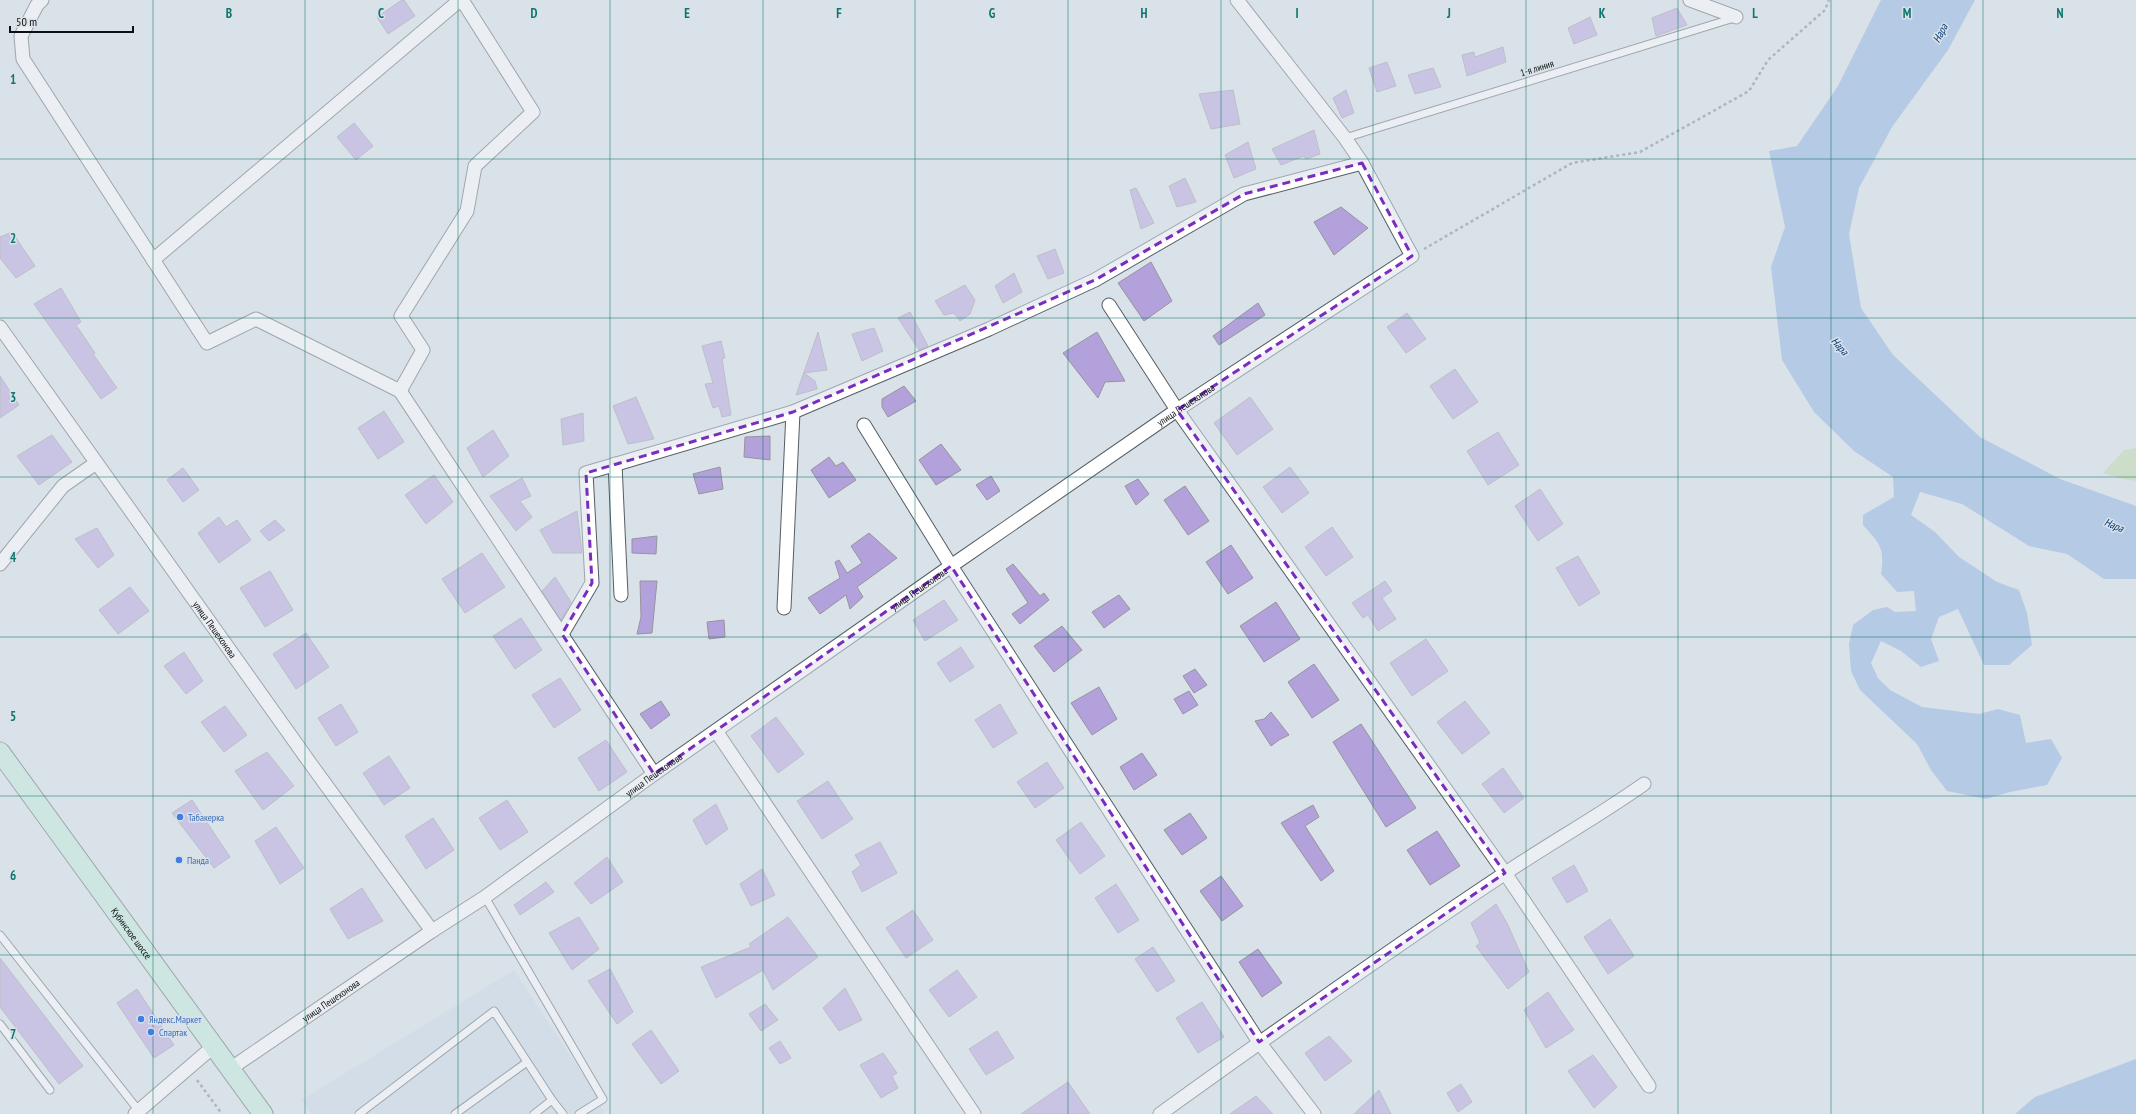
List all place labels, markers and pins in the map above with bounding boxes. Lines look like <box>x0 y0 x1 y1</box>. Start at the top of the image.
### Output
place label: Табакерка <box>188 811 224 824</box>
marker: Табакерка <box>175 812 185 822</box>
place label: Панда <box>187 854 209 867</box>
marker: Панда <box>174 855 184 865</box>
place label: Яндекс.Маркет <box>149 1013 202 1026</box>
marker: Яндекс.Маркет <box>136 1014 146 1024</box>
place label: Спартак <box>159 1026 187 1039</box>
marker: Спартак <box>146 1027 156 1037</box>

